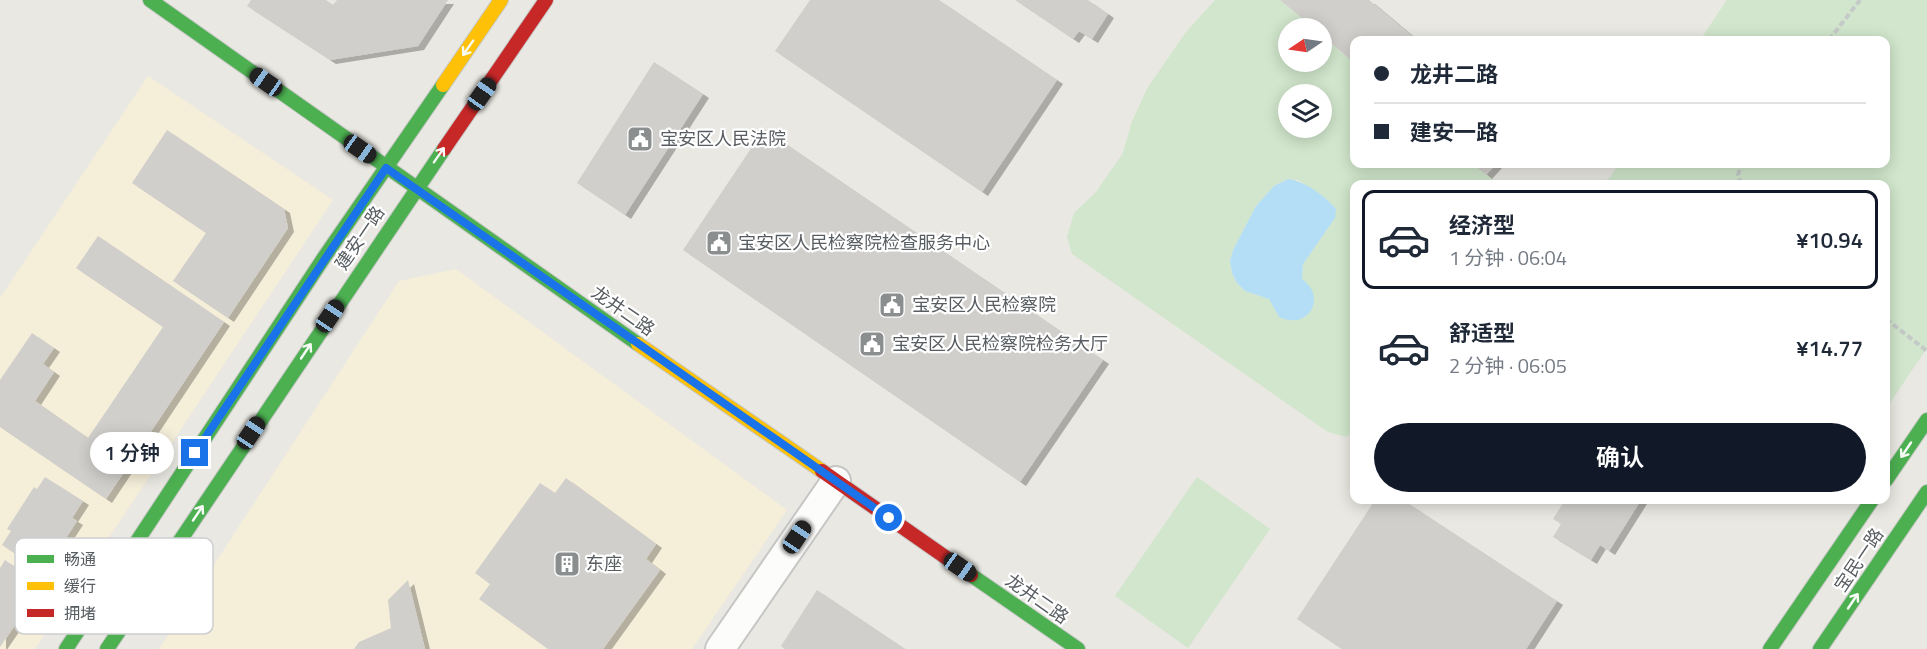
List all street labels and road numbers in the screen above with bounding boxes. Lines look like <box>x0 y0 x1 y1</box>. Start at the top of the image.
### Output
street label: 建安一路 <box>328 200 391 275</box>
street label: 龙井二路 <box>586 279 661 342</box>
street label: 宝民一路 <box>1827 522 1890 597</box>
street label: 龙井二路 <box>1000 567 1075 630</box>

